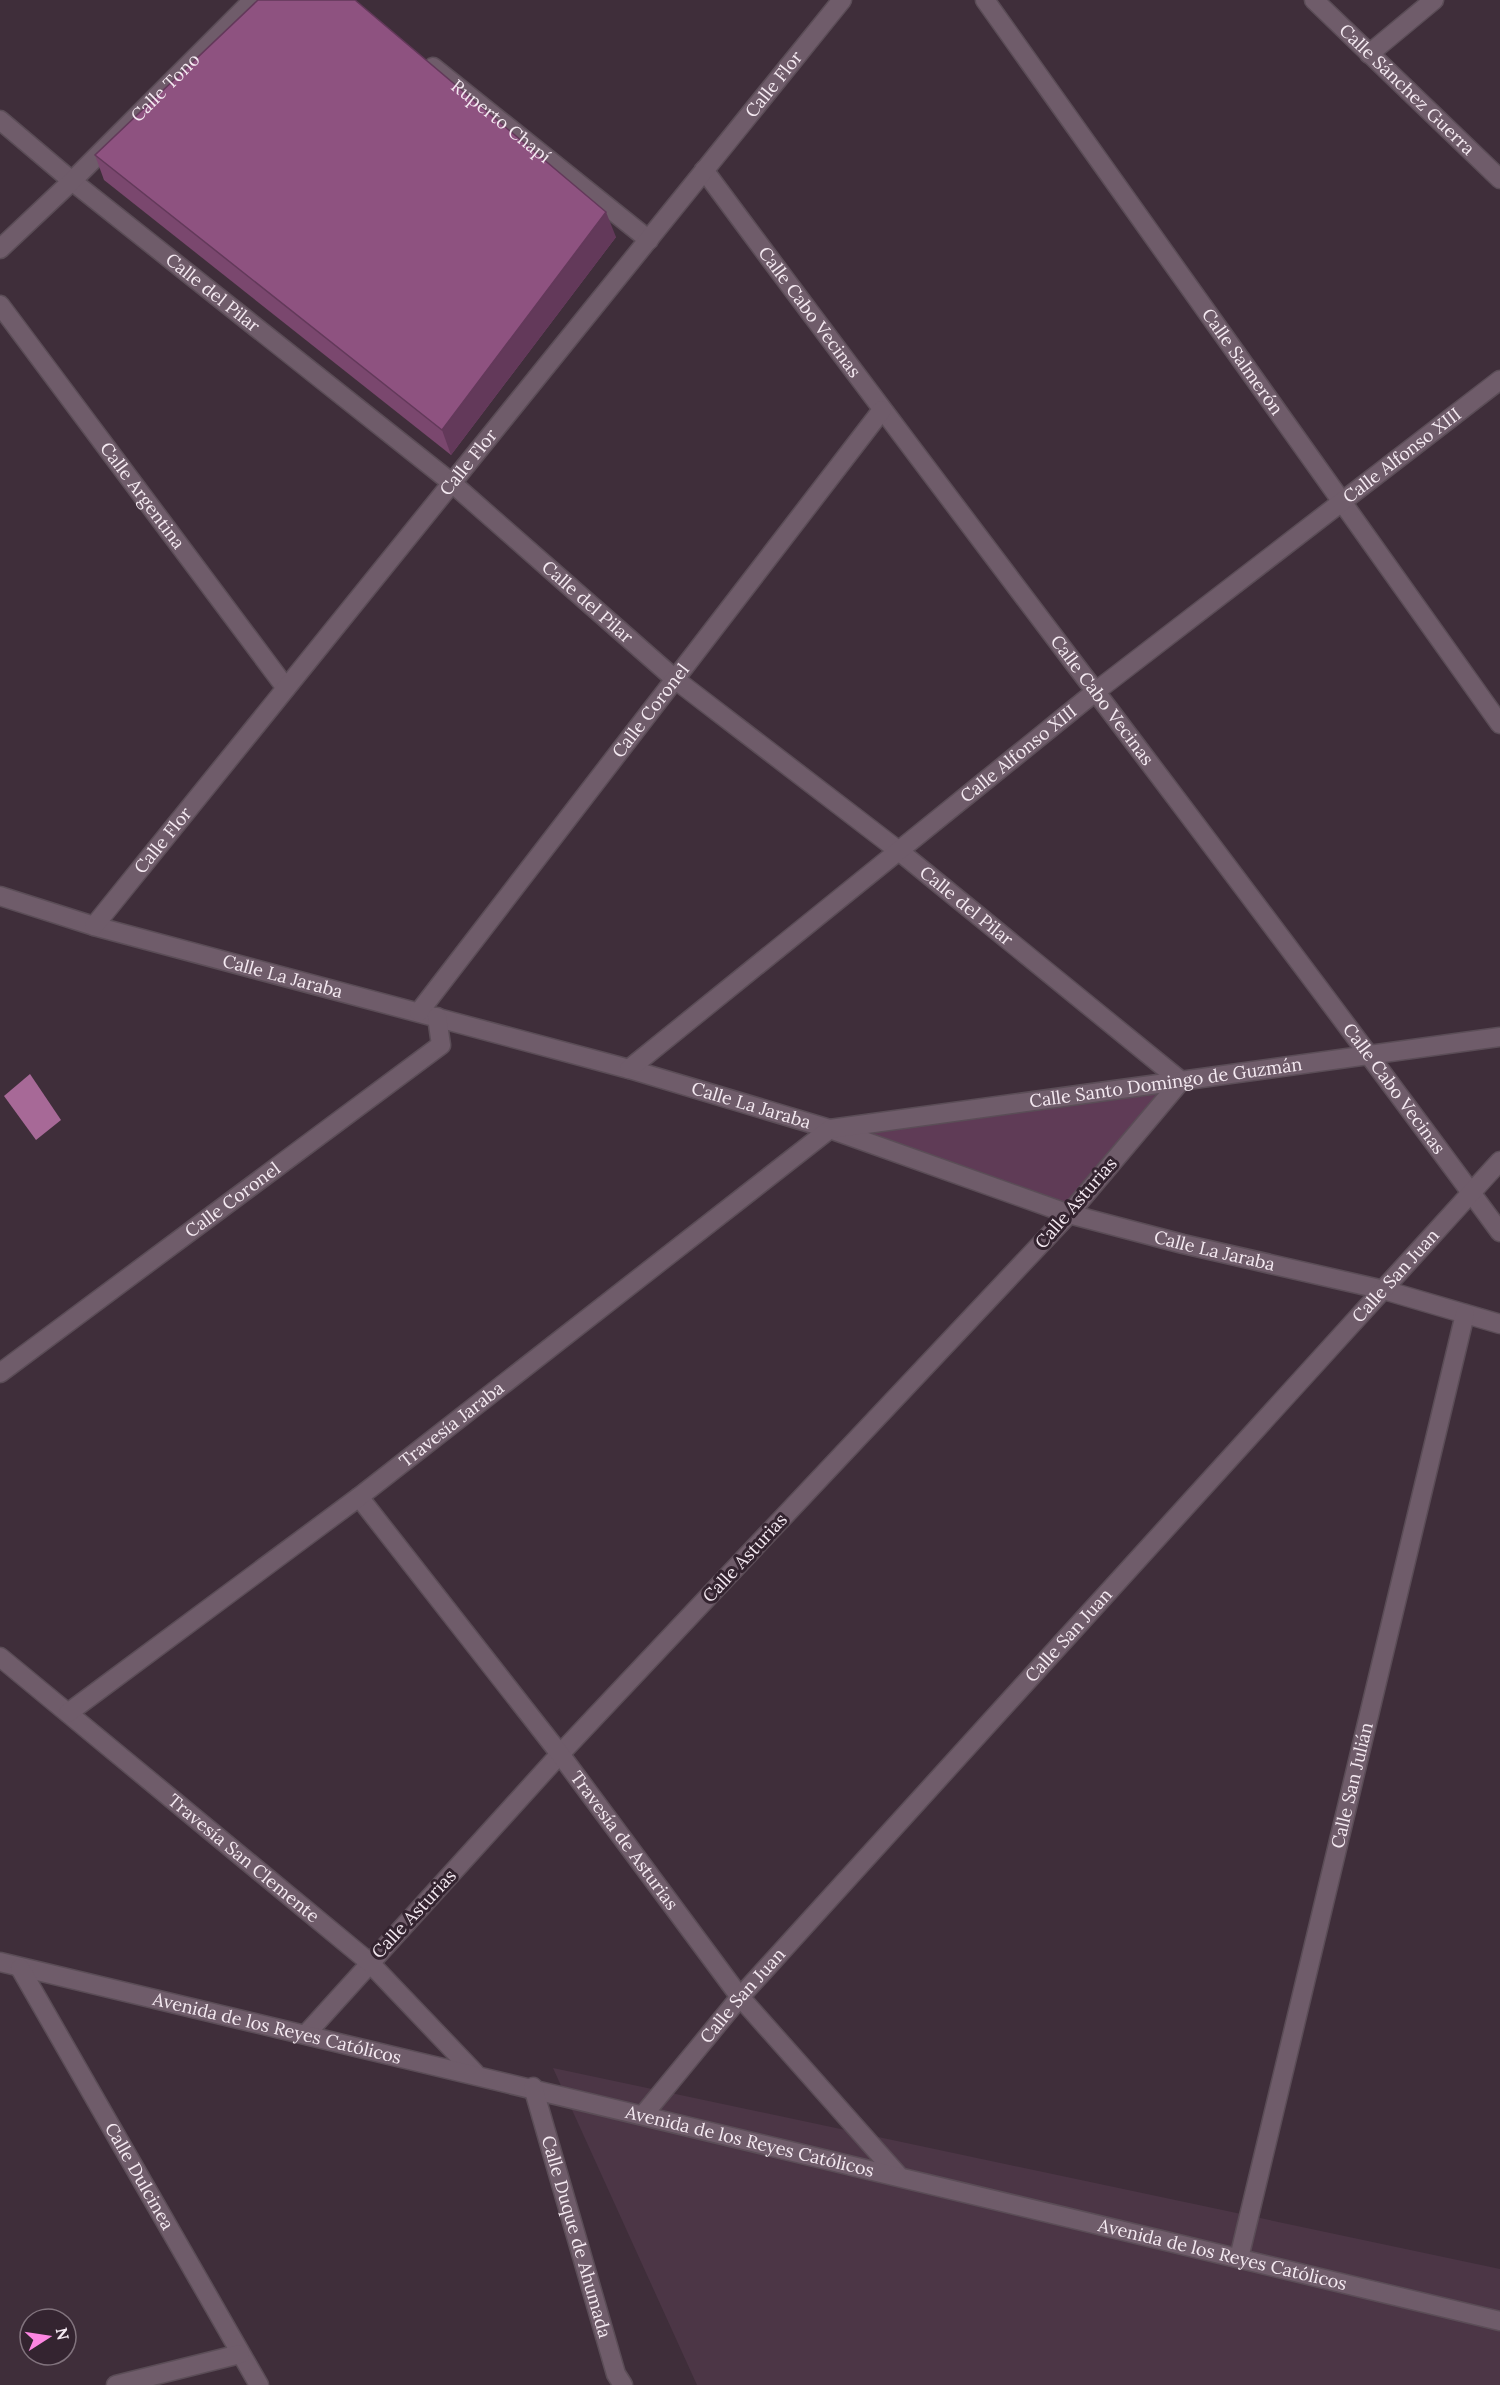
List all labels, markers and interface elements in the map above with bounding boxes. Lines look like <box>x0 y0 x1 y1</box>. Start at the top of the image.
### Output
street label: Calle Sánchez Guerra <box>1335 18 1480 160</box>
street label: Calle Flor <box>740 46 808 122</box>
street label: Calle Tono <box>125 48 205 127</box>
street label: Ruperto Chapí <box>447 74 556 168</box>
street label: Calle Cabo Vecinas <box>754 242 866 382</box>
street label: Calle del Pilar <box>161 248 265 337</box>
street label: Calle Salmerón <box>1197 304 1289 419</box>
street label: Calle Alfonso XIII <box>1338 402 1466 508</box>
street label: Calle Flor <box>434 424 502 500</box>
street label: Calle Argentina <box>95 437 190 554</box>
street label: Calle del Pilar <box>537 555 638 648</box>
street label: Calle Cabo Vecinas <box>1046 630 1159 770</box>
street label: Calle Coronel <box>607 659 694 762</box>
street label: Calle Alfonso XIII <box>955 700 1081 807</box>
street label: Calle Flor <box>129 802 197 878</box>
street label: Calle del Pilar <box>915 861 1018 951</box>
street label: Calle La Jaraba <box>220 949 345 1003</box>
street label: Calle Cabo Vecinas <box>1338 1018 1451 1159</box>
street label: Calle Santo Domingo de Guzmán <box>1028 1052 1304 1113</box>
street label: Calle La Jaraba <box>689 1076 814 1134</box>
street label: Calle Asturias <box>1030 1152 1122 1253</box>
street label: Calle Coronel <box>180 1156 285 1243</box>
street label: Calle San Juan <box>1347 1224 1444 1327</box>
street label: Calle La Jaraba <box>1152 1225 1277 1276</box>
street label: Travesía Jaraba <box>394 1376 508 1472</box>
street label: Calle Asturias <box>697 1508 792 1607</box>
street label: Calle San Juan <box>1020 1583 1117 1687</box>
street label: Calle San Julián <box>1325 1720 1378 1851</box>
street label: Travesía de Asturias <box>565 1766 684 1914</box>
street label: Travesía San Clemente <box>163 1789 325 1927</box>
street label: Calle Asturias <box>366 1864 461 1963</box>
street label: Calle San Juan <box>695 1943 790 2048</box>
street label: Avenida de los Reyes Católicos <box>150 1987 404 2069</box>
street label: Avenida de los Reyes Católicos <box>622 2100 877 2182</box>
street label: Calle Dulcinea <box>100 2118 180 2234</box>
street label: Calle Duque de Ahumada <box>537 2133 617 2341</box>
street label: Avenida de los Reyes Católicos <box>1095 2213 1349 2295</box>
north arrow <box>18 2307 78 2367</box>
text: N <box>52 2326 74 2342</box>

